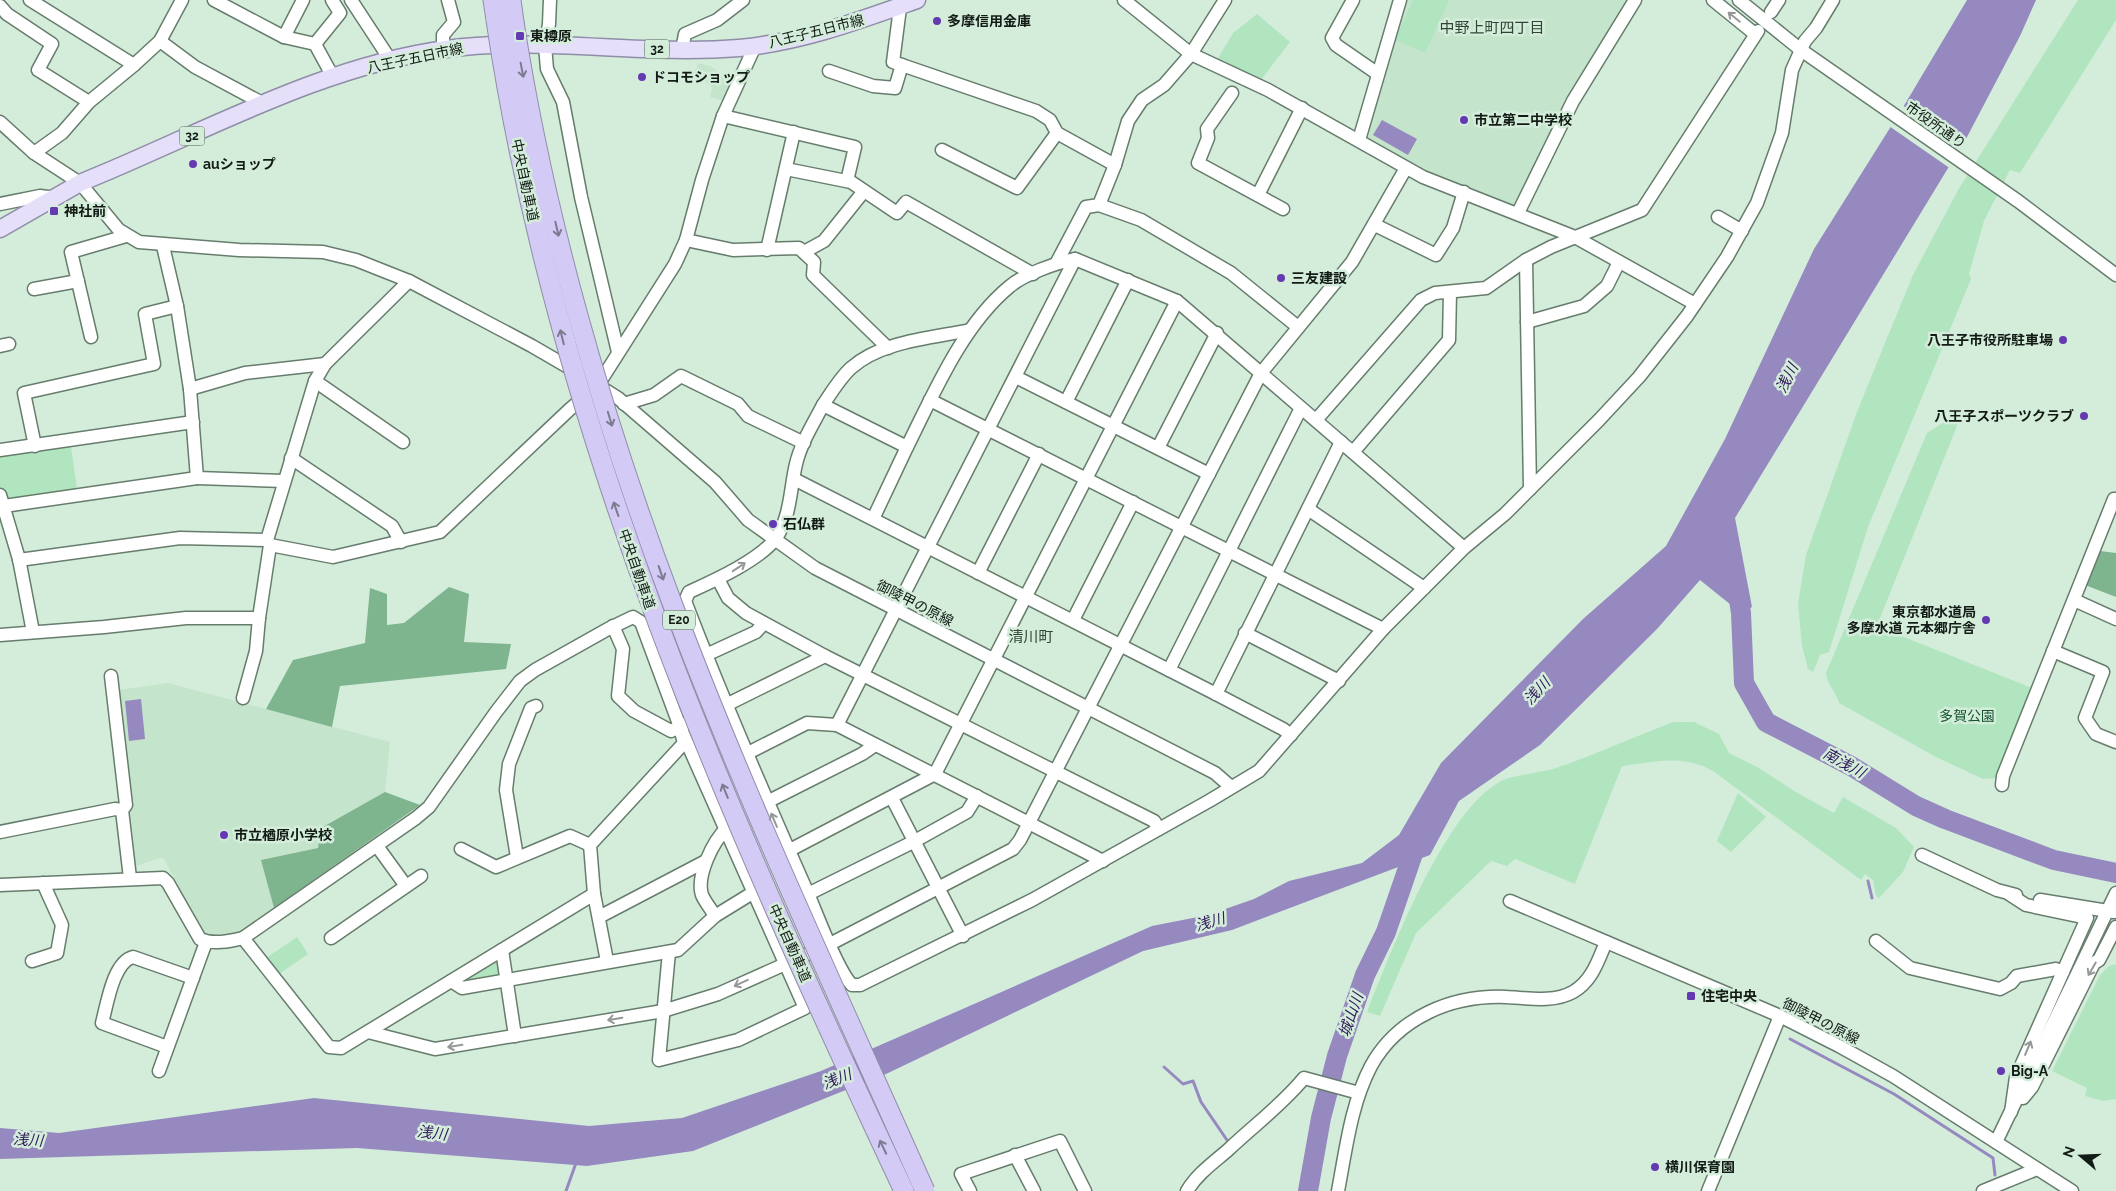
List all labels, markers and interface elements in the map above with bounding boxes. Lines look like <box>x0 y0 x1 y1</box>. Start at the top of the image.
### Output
street label: 八王子五日市線 <box>767 11 865 51</box>
one-way arrow <box>1727 12 1741 22</box>
place label: 多摩信用金庫 <box>947 13 1031 29</box>
marker: 多摩信用金庫 <box>931 15 943 27</box>
district label: 中野上町四丁目 <box>1439 19 1545 37</box>
place label: 東樽原 <box>530 28 572 44</box>
marker: 東樽原 <box>514 30 526 42</box>
street label: 八王子五日市線 <box>365 40 465 76</box>
road number: 32 <box>644 40 670 59</box>
one-way arrow <box>517 62 527 78</box>
place label: ドコモショップ <box>652 69 750 85</box>
marker: ドコモショップ <box>636 71 648 83</box>
street label: 市役所通り <box>1903 98 1969 152</box>
place label: 市立第二中学校 <box>1474 112 1572 128</box>
marker: 市立第二中学校 <box>1458 114 1470 126</box>
road number: 32 <box>180 126 204 146</box>
street label: 中央自動車道 <box>508 137 542 223</box>
place label: auショップ <box>203 156 276 172</box>
marker: auショップ <box>187 158 199 170</box>
place label: 神社前 <box>64 203 106 219</box>
marker: 神社前 <box>48 205 60 217</box>
one-way arrow <box>553 220 562 236</box>
place label: 三友建設 <box>1291 270 1347 286</box>
marker: 三友建設 <box>1275 272 1287 284</box>
one-way arrow <box>557 329 567 345</box>
place label: 八王子市役所駐車場 <box>1927 332 2053 348</box>
marker: 八王子市役所駐車場 <box>2057 334 2069 346</box>
water label: 浅川 <box>1772 359 1803 395</box>
place label: 八王子スポーツクラブ <box>1934 408 2074 424</box>
marker: 八王子スポーツクラブ <box>2078 410 2090 422</box>
one-way arrow <box>606 411 616 427</box>
one-way arrow <box>611 501 620 517</box>
place label: 石仏群 <box>783 516 825 532</box>
marker: 石仏群 <box>767 518 779 530</box>
street label: 中央自動車道 <box>616 527 658 611</box>
one-way arrow <box>732 561 746 572</box>
one-way arrow <box>657 565 667 581</box>
street label: 御陵甲の原線 <box>874 577 956 629</box>
place label: 東京都水道局 多摩水道 元本郷庁舎 <box>1847 604 1976 636</box>
road number: E20 <box>663 610 695 630</box>
marker: 東京都水道局 多摩水道 元本郷庁舎 <box>1980 614 1992 626</box>
district label: 清川町 <box>1008 628 1054 646</box>
water label: 浅川 <box>1520 672 1555 708</box>
park label: 多賀公園 <box>1939 708 1995 724</box>
water label: 南浅川 <box>1820 744 1870 783</box>
one-way arrow <box>719 784 729 799</box>
one-way arrow <box>769 813 779 828</box>
place label: 市立楢原小学校 <box>234 827 332 843</box>
marker: 市立楢原小学校 <box>218 829 230 841</box>
street label: 中央自動車道 <box>766 901 814 985</box>
water label: 浅川 <box>1193 909 1229 935</box>
one-way arrow <box>2087 962 2097 977</box>
one-way arrow <box>733 978 748 988</box>
place label: 住宅中央 <box>1701 988 1757 1004</box>
water label: 城山川 <box>1335 989 1367 1039</box>
marker: 住宅中央 <box>1685 990 1697 1002</box>
street label: 御陵甲の原線 <box>1780 995 1862 1047</box>
one-way arrow <box>608 1015 624 1025</box>
one-way arrow <box>447 1041 463 1051</box>
one-way arrow <box>2024 1041 2033 1056</box>
place label: Big-A <box>2011 1063 2049 1079</box>
water label: 浅川 <box>820 1064 856 1093</box>
marker: Big-A <box>1995 1065 2007 1077</box>
water label: 浅川 <box>416 1122 450 1144</box>
water label: 浅川 <box>12 1130 46 1150</box>
north arrow <box>2056 1131 2106 1181</box>
one-way arrow <box>878 1140 888 1155</box>
text: N <box>2059 1144 2078 1159</box>
place label: 横川保育園 <box>1665 1159 1735 1175</box>
marker: 横川保育園 <box>1649 1161 1661 1173</box>

